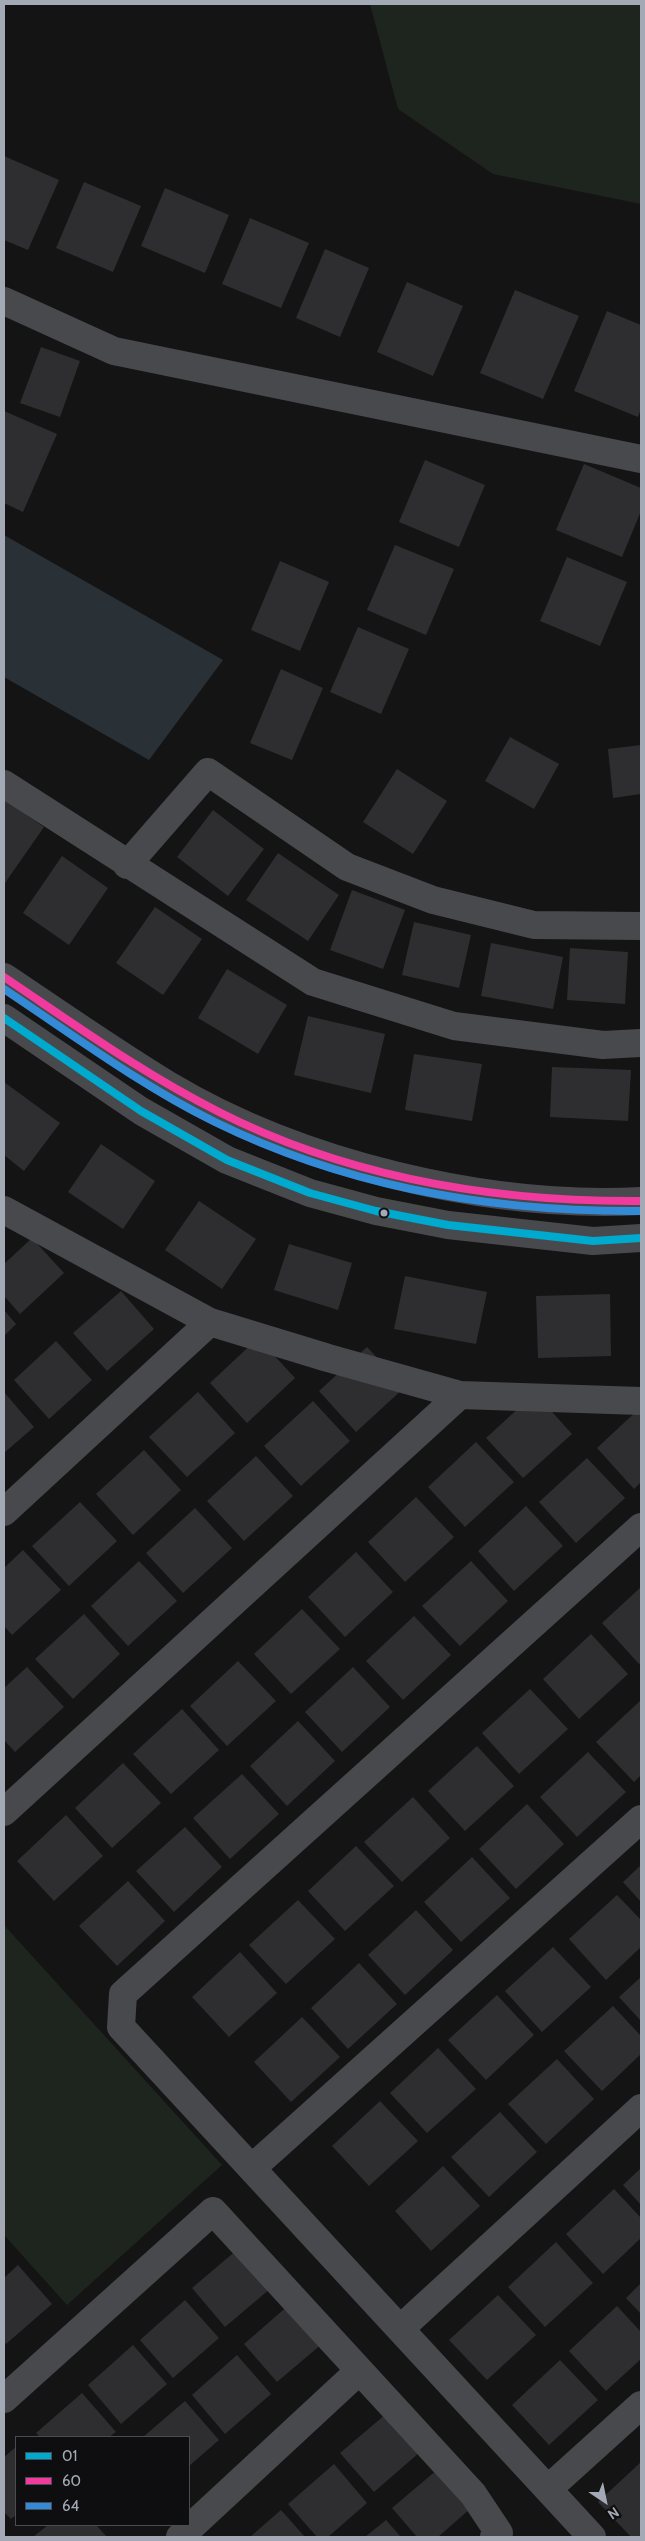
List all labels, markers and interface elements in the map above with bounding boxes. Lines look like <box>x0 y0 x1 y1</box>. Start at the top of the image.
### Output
unlabelled marker <box>379 1208 389 1218</box>
legend <box>15 2436 190 2526</box>
text: 01 <box>62 2447 77 2465</box>
text: 60 <box>62 2472 81 2490</box>
north arrow <box>580 2476 630 2526</box>
text: 64 <box>62 2497 79 2515</box>
text: N <box>604 2503 623 2524</box>

